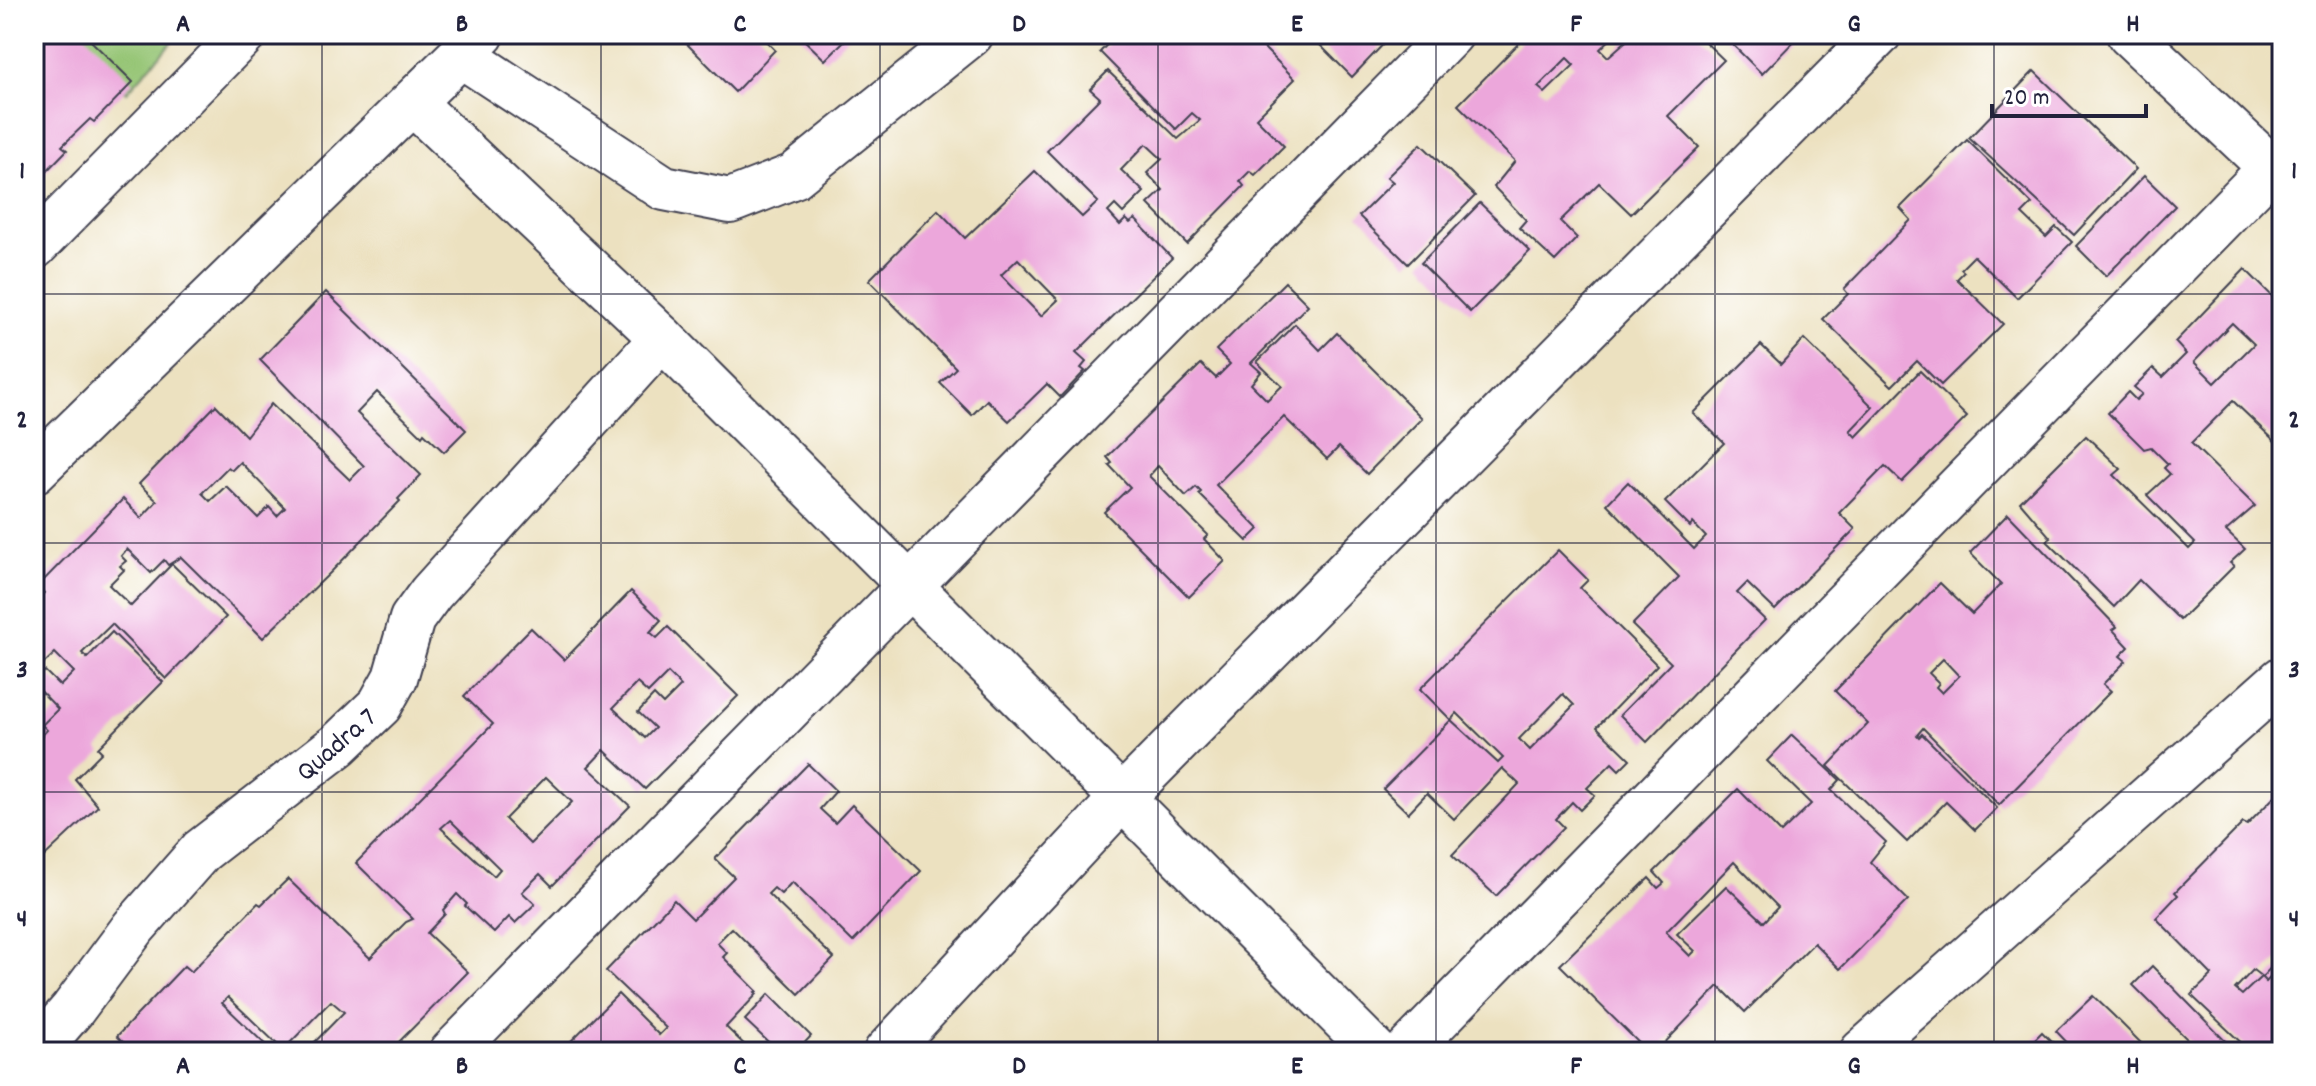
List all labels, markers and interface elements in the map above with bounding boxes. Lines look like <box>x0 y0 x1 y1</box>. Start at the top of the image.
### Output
text: A <box>176 7 190 44</box>
text: B <box>456 7 468 44</box>
text: C <box>734 7 747 44</box>
text: D <box>1012 7 1026 44</box>
text: E <box>1291 7 1303 44</box>
text: F <box>1570 7 1582 44</box>
text: G <box>1847 7 1861 44</box>
text: H <box>2126 7 2140 44</box>
scale bar <box>1992 68 2146 118</box>
text: 20 m <box>2004 82 2050 116</box>
text: 1 <box>19 154 25 191</box>
text: 1 <box>2291 154 2297 191</box>
text: 2 <box>16 403 28 440</box>
text: 2 <box>2288 403 2300 440</box>
text: 3 <box>16 653 28 690</box>
text: 3 <box>2288 653 2300 690</box>
street label: Quadra 7 <box>289 700 387 793</box>
text: 4 <box>17 902 27 939</box>
text: 4 <box>2289 902 2299 939</box>
text: A <box>176 1049 190 1086</box>
text: B <box>456 1049 468 1086</box>
text: C <box>734 1049 747 1086</box>
text: D <box>1012 1049 1026 1086</box>
text: E <box>1291 1049 1303 1086</box>
text: F <box>1570 1049 1582 1086</box>
text: G <box>1847 1049 1861 1086</box>
text: H <box>2126 1049 2140 1086</box>

